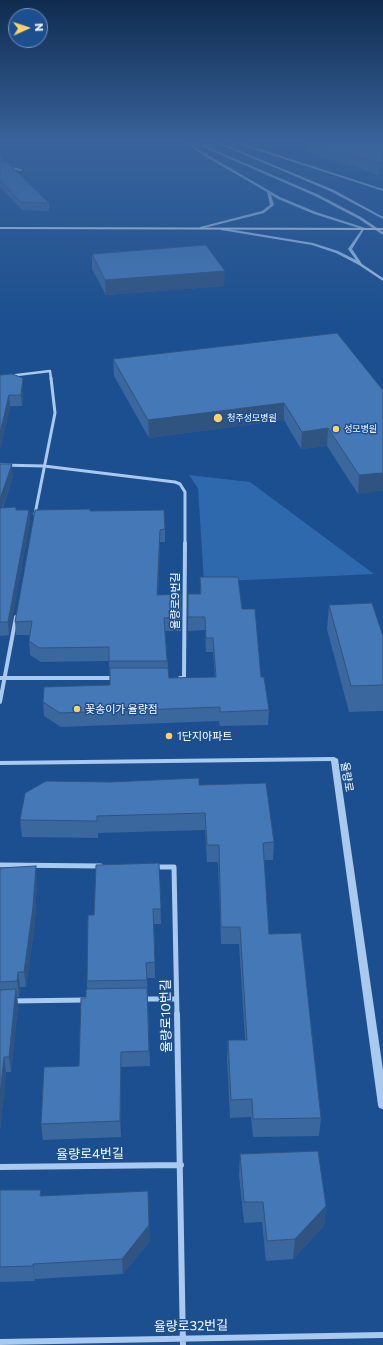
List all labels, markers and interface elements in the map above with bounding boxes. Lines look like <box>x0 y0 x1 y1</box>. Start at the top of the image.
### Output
north arrow <box>8 8 48 48</box>
text: N <box>33 23 46 32</box>
marker: 청주성모병원 <box>212 412 224 424</box>
place label: 청주성모병원 <box>227 413 277 423</box>
marker: 성모병원 <box>331 424 341 434</box>
place label: 성모병원 <box>344 424 377 434</box>
street label: 율량로9번길 <box>168 572 182 630</box>
place label: 꽃송이가 율량점 <box>85 702 158 716</box>
marker: 꽃송이가 율량점 <box>72 704 82 714</box>
place label: 1단지아파트 <box>177 729 232 743</box>
marker: 1단지아파트 <box>164 731 174 741</box>
street label: 율량로 <box>338 761 356 793</box>
street label: 율량로10번길 <box>158 979 174 1053</box>
street label: 율량로4번길 <box>56 1146 124 1162</box>
street label: 율량로32번길 <box>154 1318 228 1334</box>

